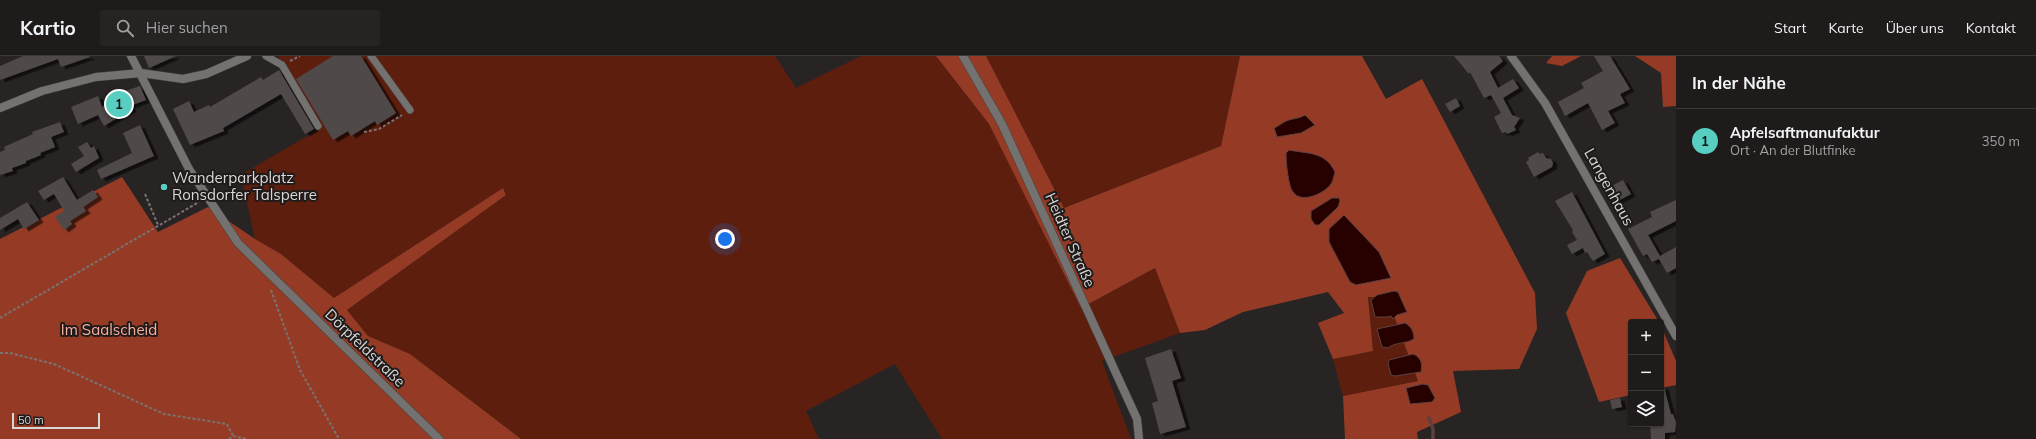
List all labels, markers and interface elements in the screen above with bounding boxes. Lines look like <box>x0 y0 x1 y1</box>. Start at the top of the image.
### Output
search box <box>100 10 380 46</box>
text: Kartio <box>20 16 76 40</box>
icon: search <box>114 17 136 39</box>
text: Hier suchen <box>146 18 228 37</box>
text: Start <box>1774 19 1806 37</box>
text: Karte <box>1828 19 1864 37</box>
text: Über uns <box>1886 19 1944 37</box>
text: Kontakt <box>1966 19 2016 37</box>
text: In der Nähe <box>1692 72 1786 93</box>
pin: 1 <box>106 89 132 119</box>
text: Apfelsaftmanufaktur <box>1730 123 1880 142</box>
text: 1 <box>1701 133 1709 149</box>
text: 350 m <box>1982 133 2020 149</box>
text: Ort · An der Blutfinke <box>1730 142 1856 158</box>
street label: Langenhaus <box>1580 145 1639 229</box>
place label: Wanderparkplatz Ronsdorfer Talsperre <box>172 168 317 204</box>
marker: Wanderparkplatz Ronsdorfer Talsperre <box>159 182 169 192</box>
street label: Heidter Straße <box>1041 190 1100 290</box>
your location <box>715 229 735 249</box>
street label: Dörpfeldstraße <box>321 305 409 391</box>
map controls <box>1628 319 1664 427</box>
button: + <box>1628 319 1664 355</box>
park label: Im Saalscheid <box>61 320 157 339</box>
button: − <box>1628 355 1664 391</box>
button: layers <box>1628 391 1664 427</box>
scale bar <box>12 411 100 430</box>
text: 50 m <box>18 413 44 427</box>

